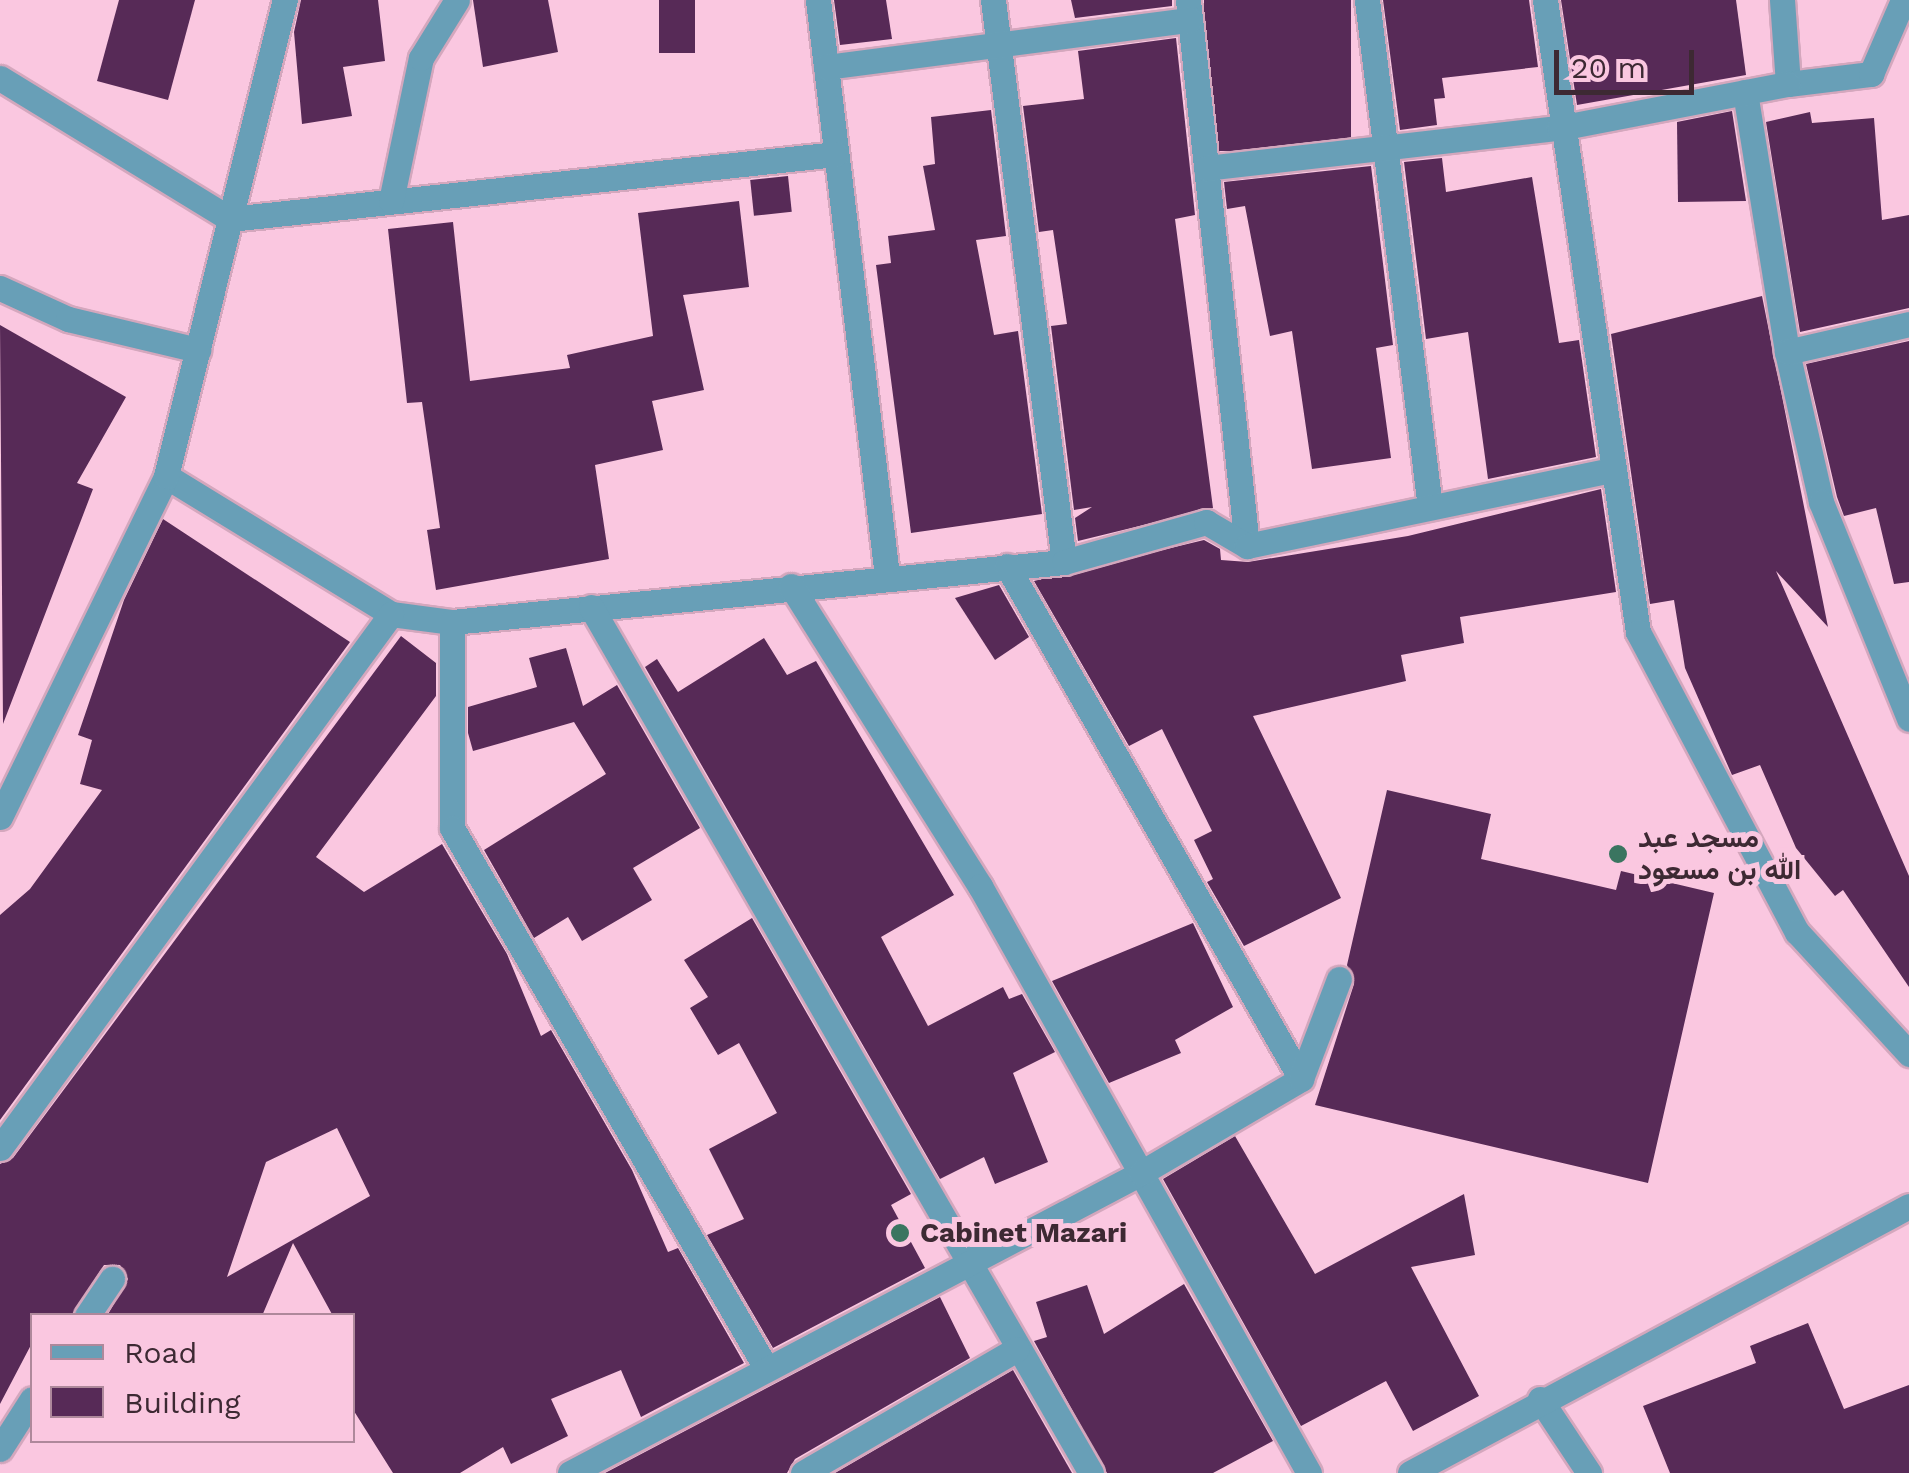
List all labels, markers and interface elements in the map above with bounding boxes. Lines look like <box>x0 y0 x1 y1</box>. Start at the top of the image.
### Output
scale bar <box>1559 30 1699 92</box>
text: 20 m <box>1571 50 1646 85</box>
place label: مسجد عبد الله بن مسعود <box>1638 821 1801 887</box>
marker: مسجد عبد الله بن مسعود <box>1607 843 1629 865</box>
place label: Cabinet Mazari <box>920 1216 1127 1250</box>
marker: Cabinet Mazari <box>889 1222 911 1244</box>
legend <box>30 1313 355 1443</box>
text: Road <box>124 1335 197 1370</box>
text: Building <box>124 1385 241 1420</box>

